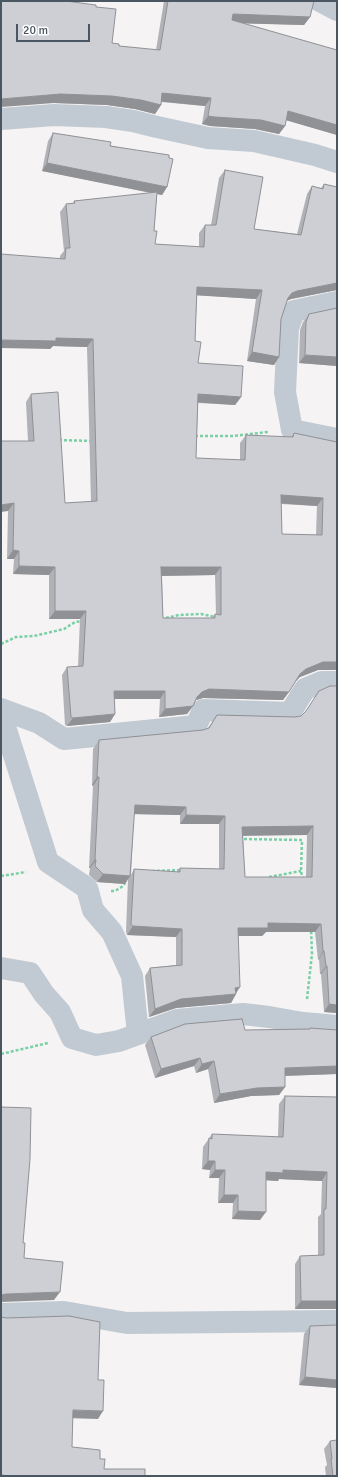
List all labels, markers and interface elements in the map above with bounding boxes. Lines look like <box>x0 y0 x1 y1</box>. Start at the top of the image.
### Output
scale bar <box>18 16 92 42</box>
text: 20 m <box>23 23 48 38</box>

